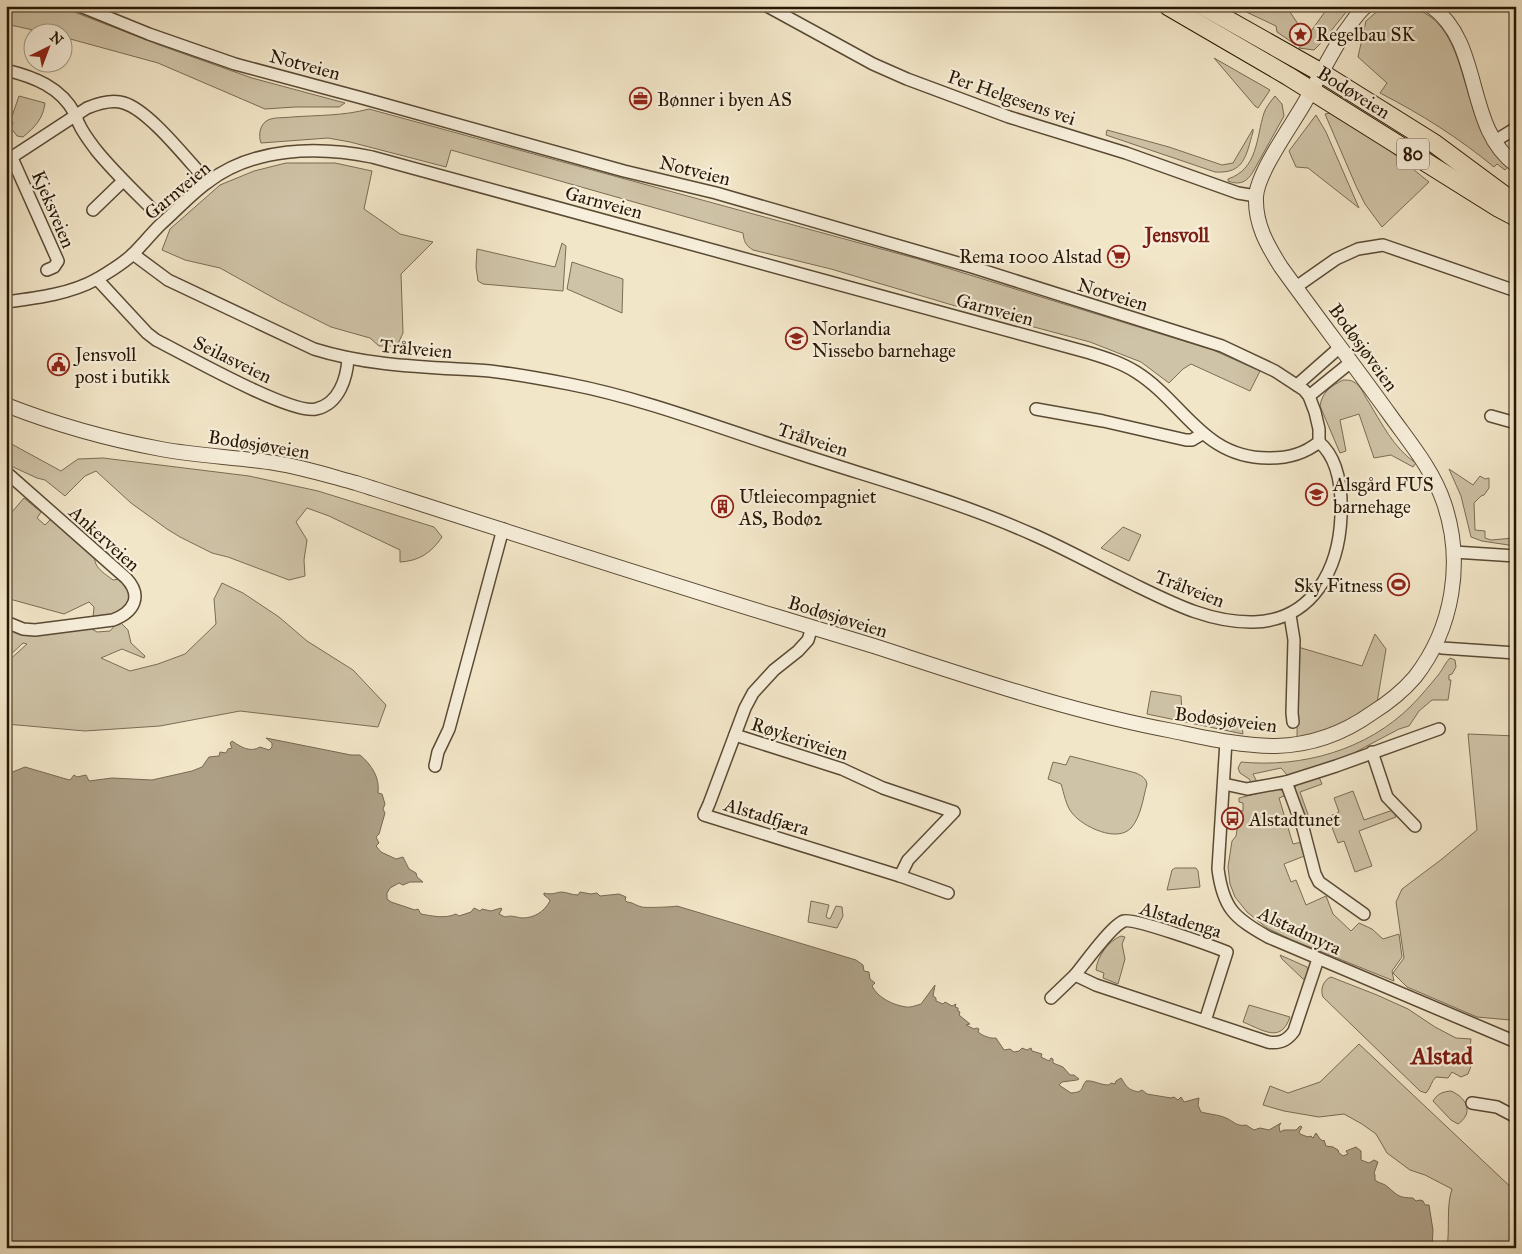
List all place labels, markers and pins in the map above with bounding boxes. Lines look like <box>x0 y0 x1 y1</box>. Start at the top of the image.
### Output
place icon: Regelbau SK <box>1288 22 1312 46</box>
place label: Regelbau SK <box>1316 23 1415 47</box>
office icon: Bønner i byen AS <box>629 87 653 111</box>
place label: Bønner i byen AS <box>657 88 792 111</box>
supermarket icon: Rema 1000 Alstad <box>1106 244 1130 268</box>
place label: Rema 1000 Alstad <box>959 245 1102 268</box>
place label: Norlandia Nissebo barnehage <box>812 317 956 363</box>
school or university icon: Norlandia Nissebo barnehage <box>784 327 808 351</box>
place label: Jensvoll post i butikk <box>73 343 170 388</box>
public building icon: Jensvoll post i butikk <box>47 353 71 377</box>
place label: Alsgård FUS barnehage <box>1332 473 1434 519</box>
school or university icon: Alsgård FUS barnehage <box>1305 483 1329 507</box>
place label: Utleiecompagniet AS, Bodø2 <box>738 485 877 530</box>
building icon: Utleiecompagniet AS, Bodø2 <box>711 495 735 519</box>
sports icon: Sky Fitness <box>1387 573 1411 597</box>
place label: Sky Fitness <box>1294 574 1383 597</box>
bus stop icon: Alstadtunet <box>1221 807 1245 831</box>
place label: Alstadtunet <box>1248 808 1340 831</box>

